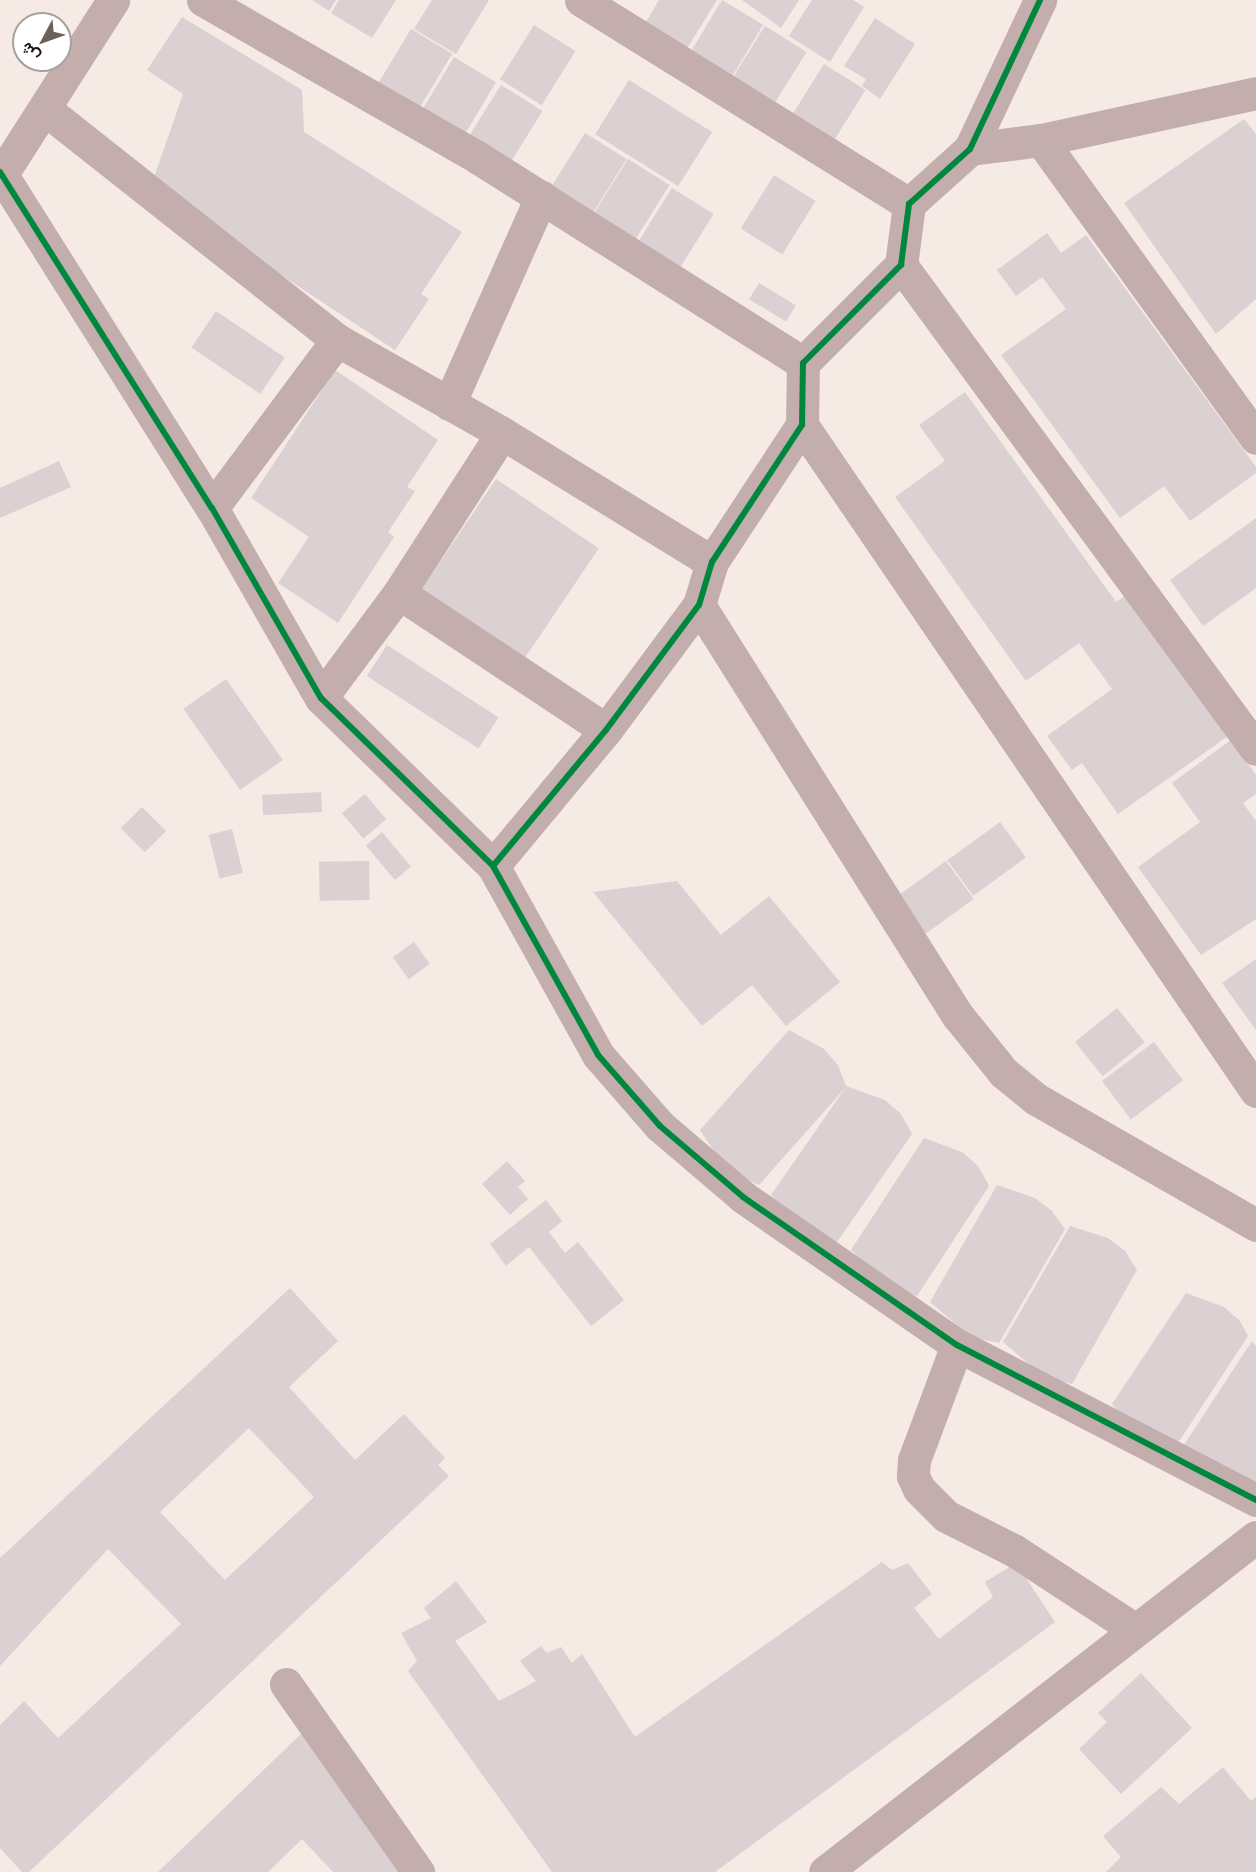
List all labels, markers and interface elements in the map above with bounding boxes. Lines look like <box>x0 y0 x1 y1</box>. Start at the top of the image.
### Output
north arrow <box>12 12 72 72</box>
text: ش <box>16 39 44 66</box>

